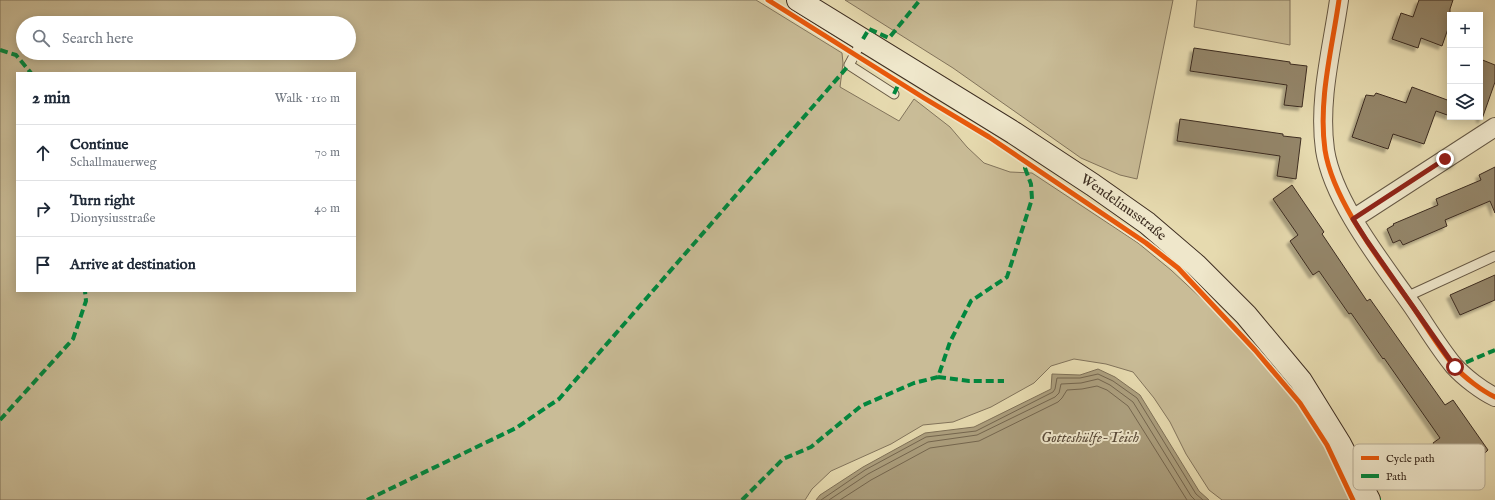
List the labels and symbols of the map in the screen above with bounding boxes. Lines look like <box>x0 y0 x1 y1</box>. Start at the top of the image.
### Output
route end <box>1436 150 1454 168</box>
street label: Wendelinusstraße <box>1077 170 1171 245</box>
route start <box>1446 358 1464 376</box>
water label: Gotteshülfe-Teich <box>1041 428 1140 447</box>
legend <box>1353 444 1485 490</box>
text: Cycle path <box>1386 452 1435 466</box>
text: Path <box>1386 470 1407 484</box>

